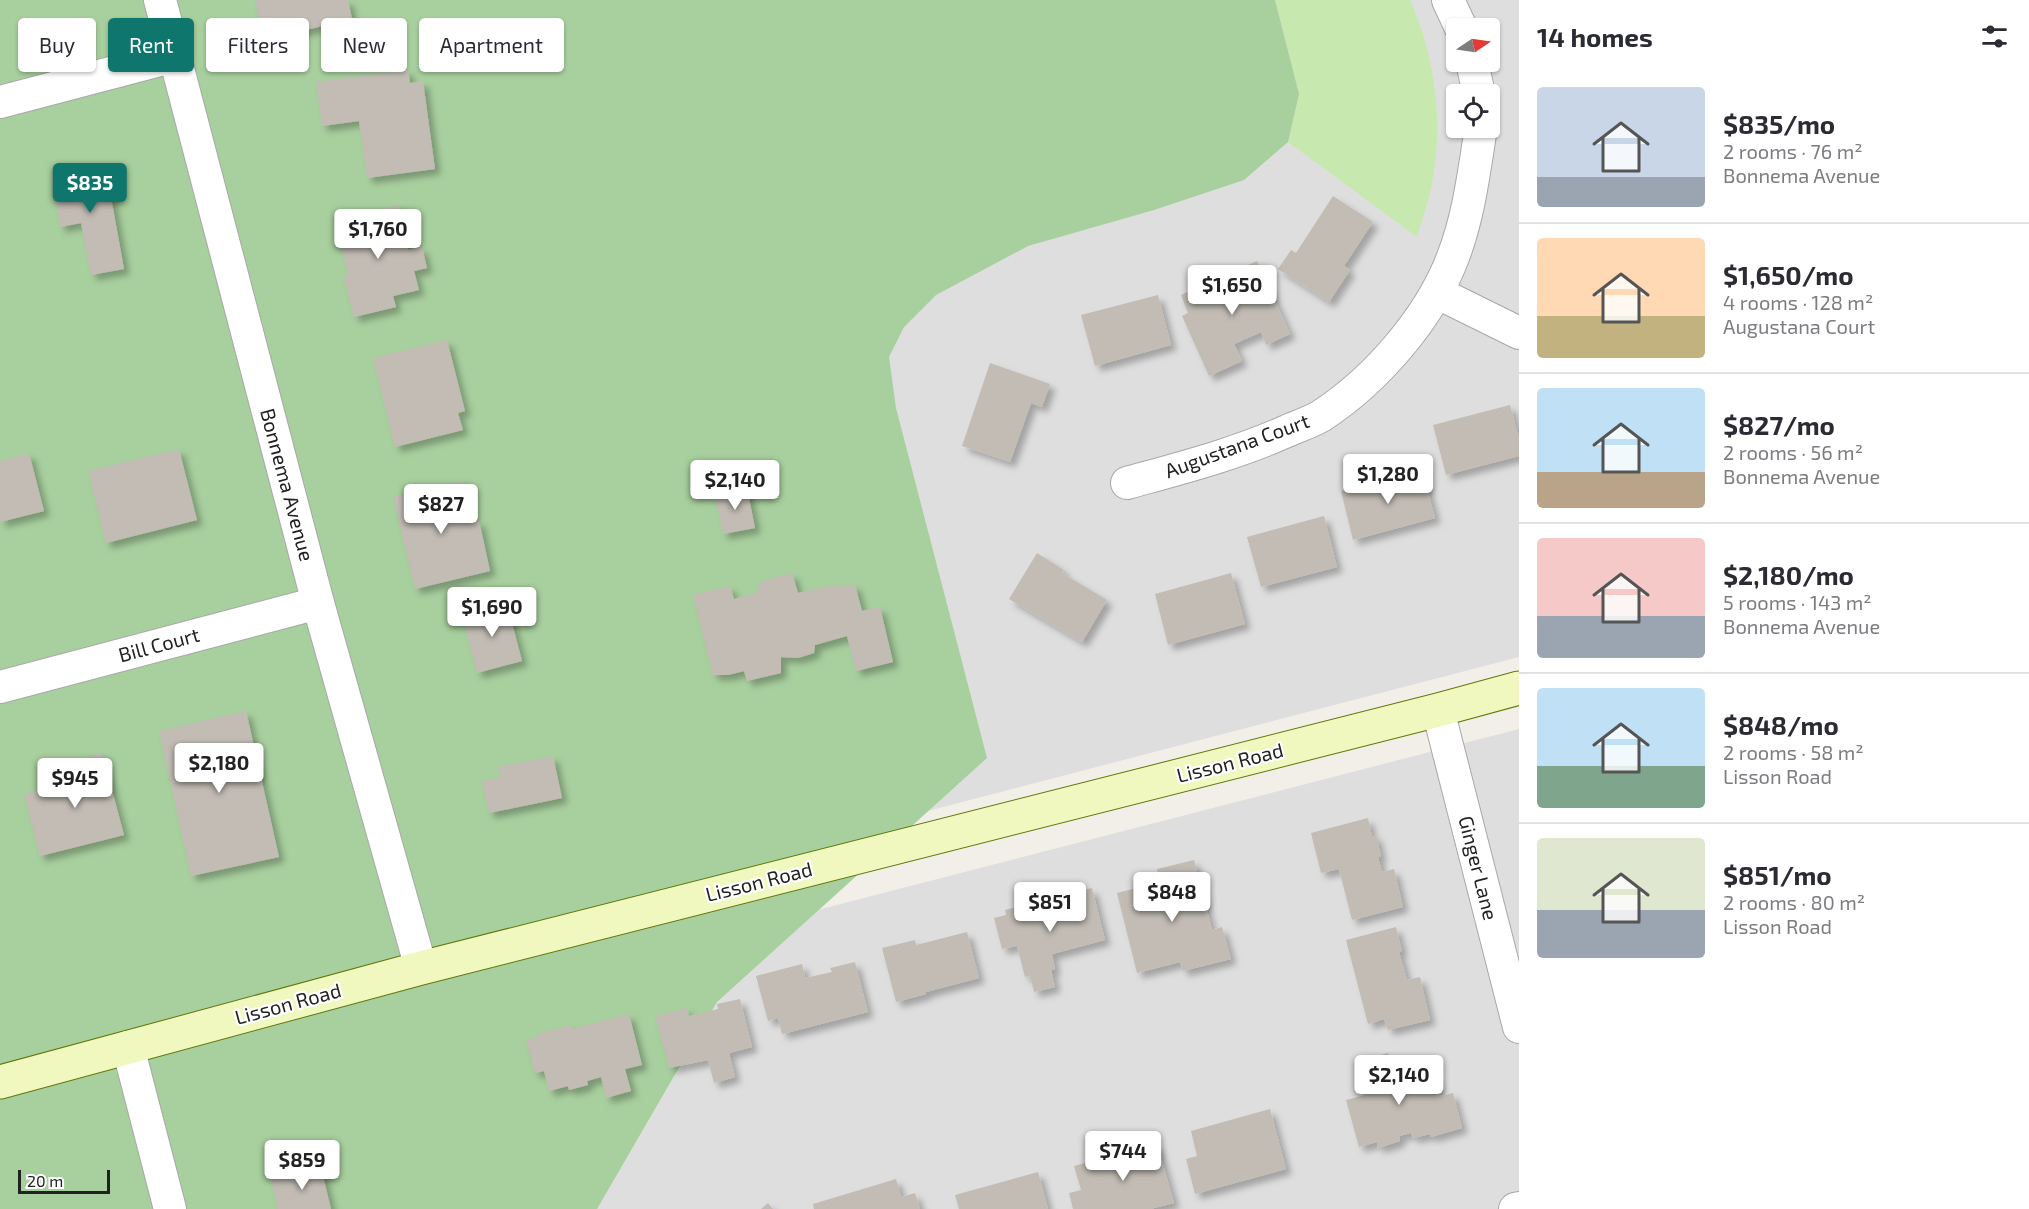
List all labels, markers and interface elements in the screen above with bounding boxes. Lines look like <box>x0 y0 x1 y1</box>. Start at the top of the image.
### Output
chip: Buy <box>18 18 96 72</box>
chip: Rent <box>108 18 194 72</box>
chip: Filters <box>206 18 309 72</box>
chip: New <box>321 18 407 72</box>
chip: Apartment <box>419 18 564 72</box>
north arrow <box>1446 18 1500 72</box>
map controls <box>1446 18 1500 138</box>
icon: filters <box>1978 20 2011 53</box>
text: 14 homes <box>1537 21 1653 52</box>
button: locate <box>1446 84 1500 138</box>
text: $835/mo <box>1723 108 1835 139</box>
icon: home <box>1585 111 1657 183</box>
text: 2 rooms · 76 m² <box>1723 139 1862 163</box>
pin: $835 <box>54 163 126 214</box>
text: Bonnema Avenue <box>1723 163 1880 187</box>
text: $835 <box>67 170 113 194</box>
pin: $1,760 <box>329 209 427 260</box>
text: $1,760 <box>348 216 408 240</box>
text: $1,650/mo <box>1723 259 1853 290</box>
icon: home <box>1585 262 1657 334</box>
pin: $1,650 <box>1183 265 1281 316</box>
text: $1,650 <box>1202 272 1262 296</box>
text: 4 rooms · 128 m² <box>1723 290 1873 314</box>
text: Augustana Court <box>1723 314 1875 338</box>
street label: Bonnema Avenue <box>256 406 320 564</box>
street label: Augustana Court <box>1161 408 1313 482</box>
text: $827/mo <box>1723 409 1835 440</box>
icon: home <box>1585 412 1657 484</box>
text: 2 rooms · 56 m² <box>1723 440 1863 464</box>
pin: $1,280 <box>1339 454 1437 505</box>
pin: $2,140 <box>686 460 784 511</box>
text: $1,280 <box>1357 461 1419 485</box>
text: Bonnema Avenue <box>1723 464 1880 488</box>
text: $2,140 <box>704 467 766 491</box>
pin: $827 <box>405 484 477 535</box>
text: $827 <box>418 491 464 515</box>
text: $2,180/mo <box>1723 559 1854 590</box>
icon: home <box>1585 562 1657 634</box>
pin: $1,690 <box>443 587 541 638</box>
text: 5 rooms · 143 m² <box>1723 590 1872 614</box>
text: $1,690 <box>461 594 523 618</box>
text: Bonnema Avenue <box>1723 614 1880 638</box>
street label: Bill Court <box>116 622 202 666</box>
text: $848/mo <box>1723 709 1839 740</box>
icon: home <box>1585 712 1657 784</box>
street label: Lisson Road <box>1174 737 1286 787</box>
text: 2 rooms · 58 m² <box>1723 740 1864 764</box>
pin: $2,180 <box>170 743 268 794</box>
text: $2,180 <box>189 750 249 774</box>
pin: $945 <box>39 758 111 809</box>
text: Lisson Road <box>1723 764 1832 788</box>
text: $945 <box>51 765 99 789</box>
street label: Ginger Lane <box>1454 813 1504 922</box>
street label: Lisson Road <box>703 856 815 906</box>
text: $851/mo <box>1723 859 1832 890</box>
icon: home <box>1585 862 1657 934</box>
pin: $848 <box>1136 872 1208 923</box>
text: $848 <box>1147 879 1197 903</box>
pin: $851 <box>1014 882 1086 933</box>
text: $851 <box>1028 889 1072 913</box>
text: 2 rooms · 80 m² <box>1723 890 1865 914</box>
text: Lisson Road <box>1723 914 1832 938</box>
street label: Lisson Road <box>232 977 344 1029</box>
pin: $2,140 <box>1350 1055 1448 1106</box>
text: $2,140 <box>1368 1062 1430 1086</box>
pin: $744 <box>1087 1131 1159 1182</box>
text: $744 <box>1099 1138 1147 1162</box>
pin: $859 <box>266 1140 338 1191</box>
text: $859 <box>279 1147 325 1171</box>
scale bar <box>18 1167 110 1194</box>
text: 20 m <box>27 1171 63 1190</box>

